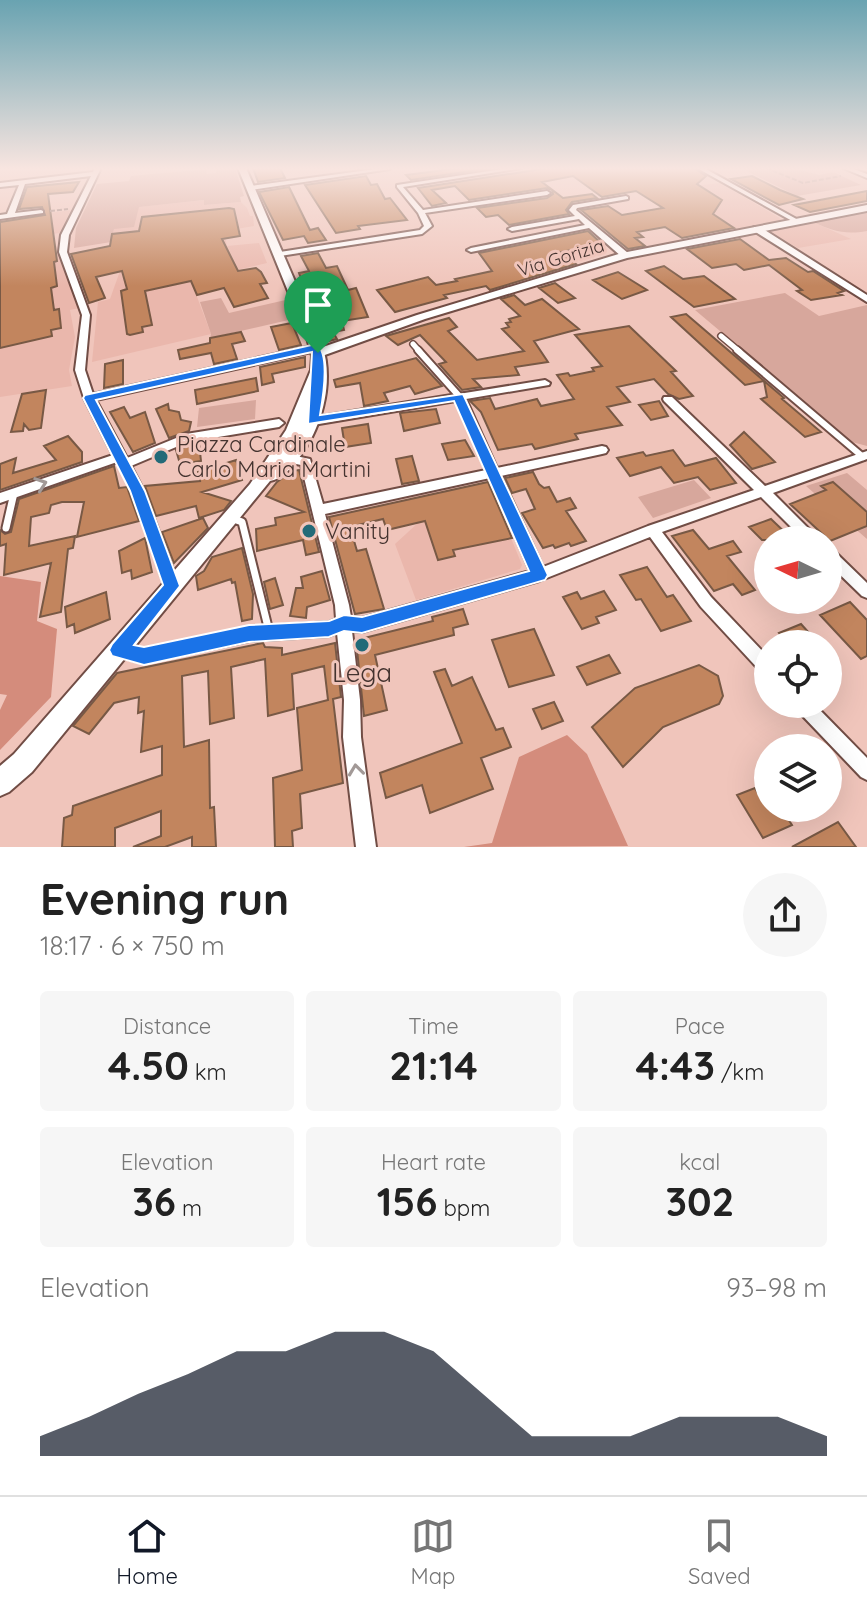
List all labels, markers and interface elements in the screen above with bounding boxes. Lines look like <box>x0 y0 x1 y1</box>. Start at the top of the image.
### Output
street label: Via Gorizia <box>515 233 607 282</box>
pin <box>284 271 352 353</box>
icon: arrive <box>296 283 340 327</box>
place label: Piazza Cardinale Carlo Maria Martini <box>177 430 371 483</box>
marker: Piazza Cardinale Carlo Maria Martini <box>152 448 170 466</box>
one-way arrow <box>34 478 48 494</box>
place label: Vanity <box>325 517 390 545</box>
marker: Vanity <box>300 522 318 540</box>
north arrow <box>754 526 842 614</box>
map controls <box>754 526 842 822</box>
button: locate <box>754 630 842 718</box>
marker: Lega <box>353 636 371 654</box>
place label: Lega <box>332 656 392 689</box>
button: layers <box>754 734 842 822</box>
one-way arrow <box>348 763 365 777</box>
text: Evening run <box>40 871 289 926</box>
button: share <box>743 873 827 957</box>
text: 18:17 · 6 × 750 m <box>40 929 225 962</box>
text: Distance <box>123 1012 211 1040</box>
text: Time <box>408 1012 459 1040</box>
text: Pace <box>675 1012 725 1040</box>
text: 4.50 <box>108 1040 189 1090</box>
text: 21:14 <box>389 1040 478 1090</box>
text: 4:43 <box>635 1040 715 1090</box>
text: km <box>189 1058 227 1086</box>
text: /km <box>715 1058 764 1086</box>
text: Elevation <box>121 1148 214 1176</box>
text: Heart rate <box>381 1148 486 1176</box>
text: kcal <box>679 1148 720 1176</box>
text: 36 <box>132 1176 176 1226</box>
text: 156 <box>377 1176 437 1226</box>
text: 302 <box>665 1176 734 1226</box>
text: m <box>176 1194 202 1222</box>
text: bpm <box>437 1194 490 1222</box>
text: Elevation <box>40 1271 150 1304</box>
text: 93–98 m <box>726 1271 827 1304</box>
tab: Home <box>116 1514 178 1590</box>
tab: Map <box>411 1514 455 1590</box>
tab: Saved <box>688 1514 751 1590</box>

